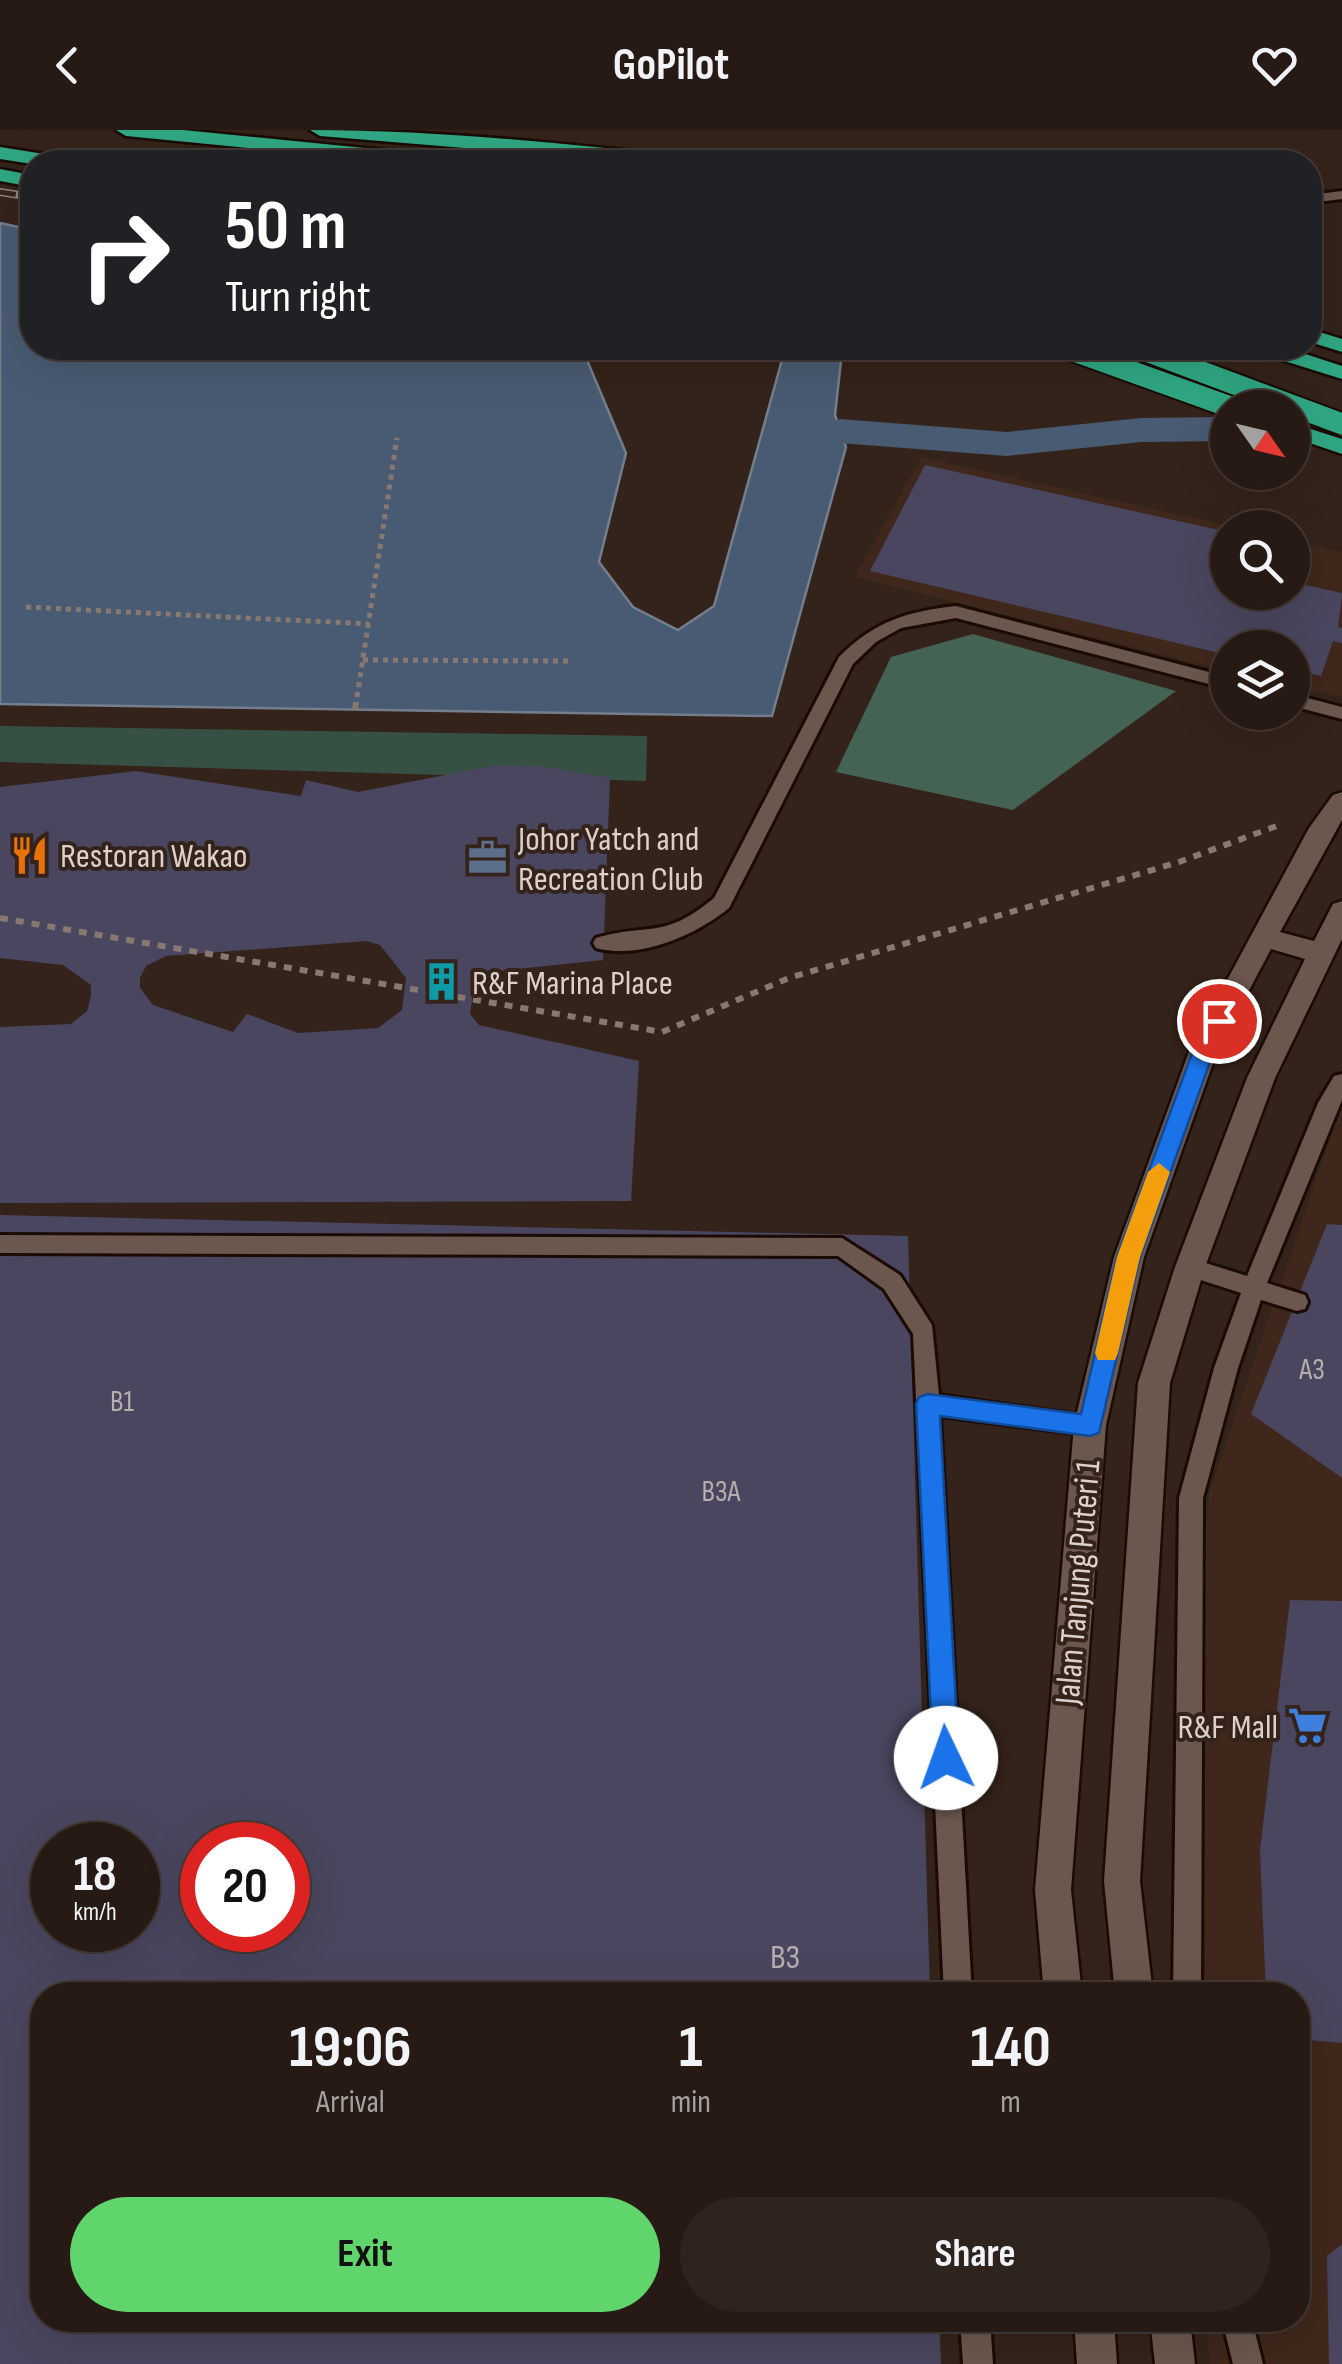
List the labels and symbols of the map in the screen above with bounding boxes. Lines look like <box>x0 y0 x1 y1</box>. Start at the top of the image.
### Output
north arrow <box>1210 390 1310 490</box>
place label: Johor Yatch and Recreation Club <box>517 818 704 901</box>
restaurant icon: Restoran Wakao <box>9 834 51 876</box>
place label: Restoran Wakao <box>60 835 248 878</box>
office icon: Johor Yatch and Recreation Club <box>467 837 509 879</box>
building icon: R&F Marina Place <box>421 961 463 1003</box>
place label: R&F Marina Place <box>472 962 673 1005</box>
pin <box>1177 979 1262 1064</box>
house number: A3 <box>1298 1352 1325 1388</box>
house number: B1 <box>110 1384 134 1420</box>
street label: Jalan Tanjung Puteri 1 <box>1046 1458 1111 1707</box>
house number: B3A <box>702 1474 741 1510</box>
supermarket icon: R&F Mall <box>1287 1705 1329 1747</box>
position arrow <box>894 1706 998 1810</box>
place label: R&F Mall <box>1178 1706 1278 1749</box>
speed limit sign: 20 <box>180 1822 310 1952</box>
house number: B3 <box>770 1936 800 1979</box>

